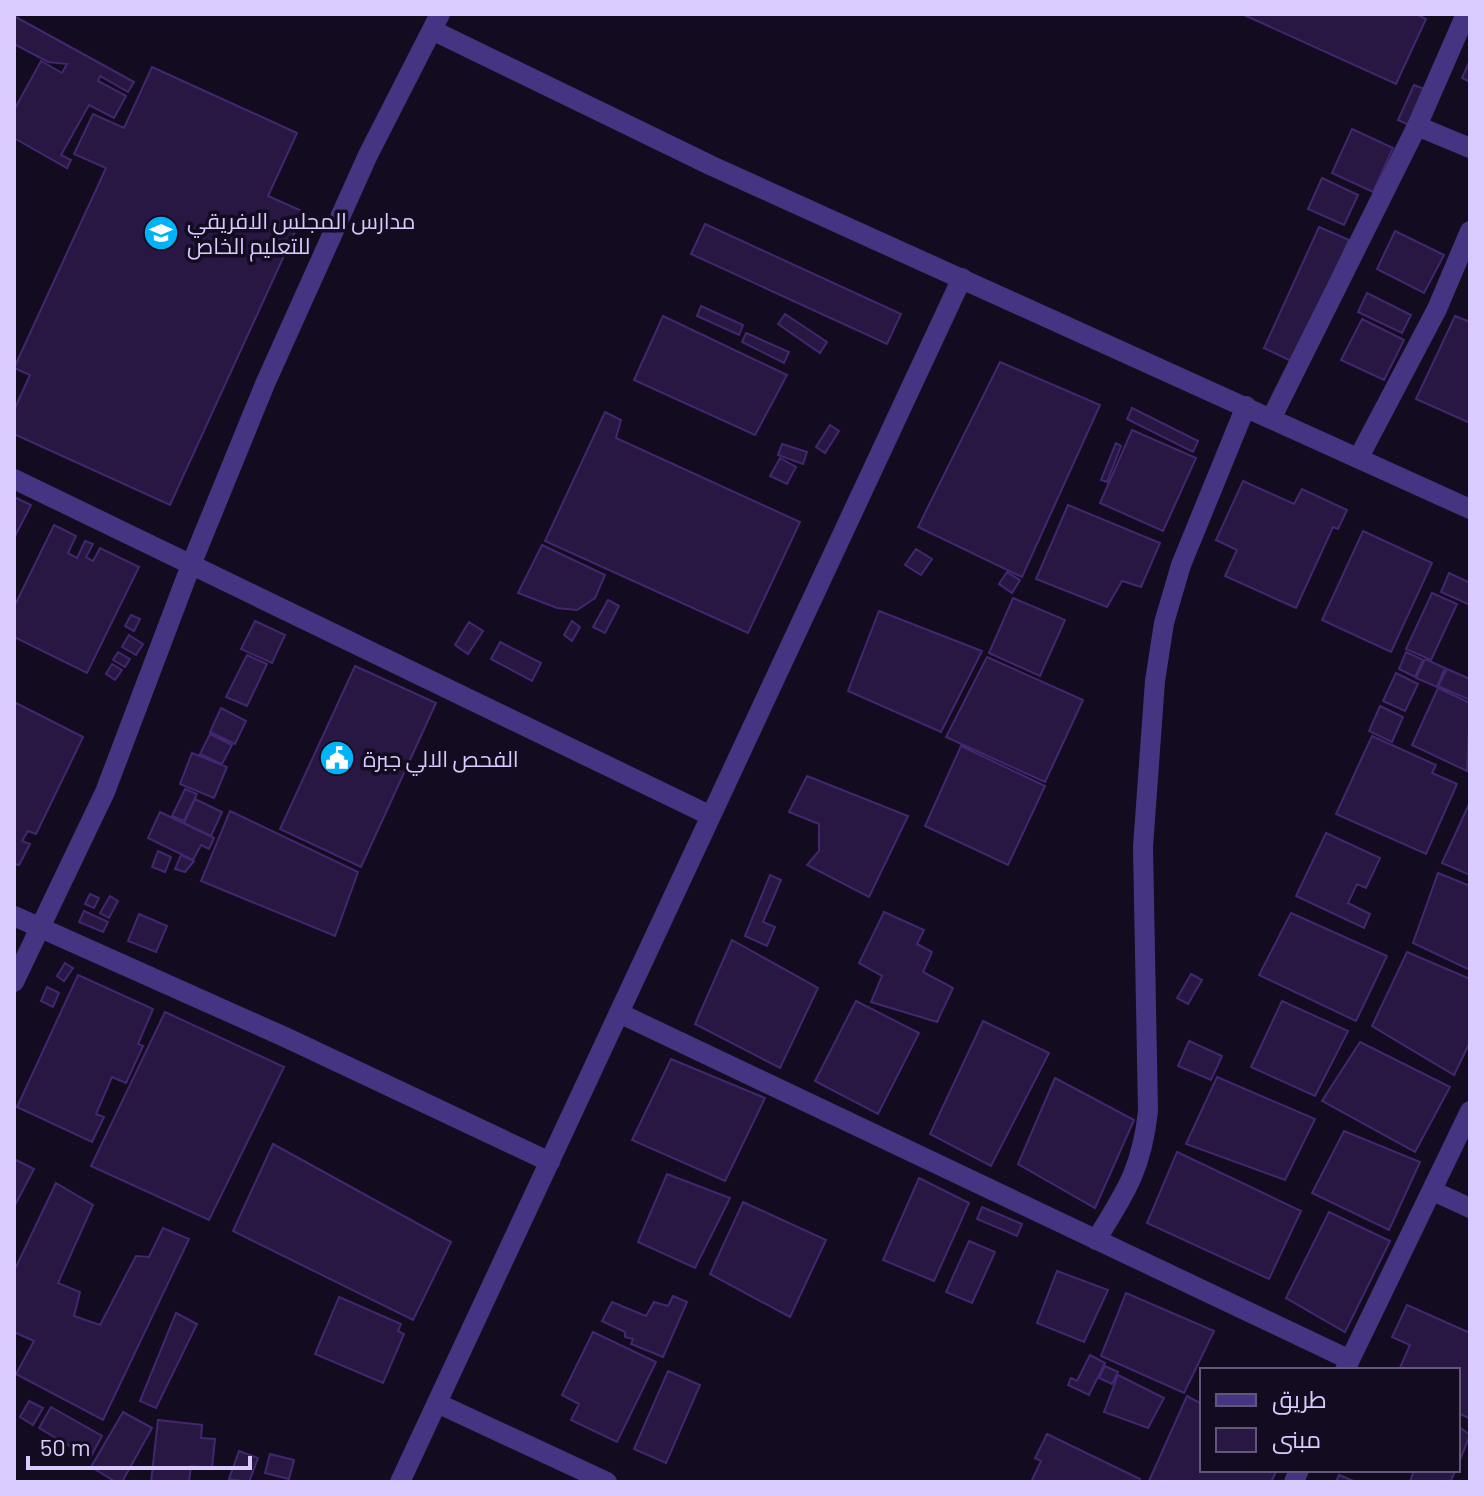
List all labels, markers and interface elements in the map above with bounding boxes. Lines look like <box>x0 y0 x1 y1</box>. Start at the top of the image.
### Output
place label: مدارس المجلس الافريقي للتعليم الخاص <box>187 207 416 262</box>
school or university icon: مدارس المجلس الافريقي للتعليم الخاص <box>142 214 180 252</box>
public building icon: الفحص الالي جبرة <box>318 739 356 777</box>
place label: الفحص الالي جبرة <box>363 745 519 776</box>
legend <box>1200 1368 1460 1472</box>
text: طريق <box>1272 1384 1327 1415</box>
scale bar <box>28 1420 250 1470</box>
text: مبنى <box>1272 1424 1321 1454</box>
text: 50 m <box>40 1432 91 1461</box>

